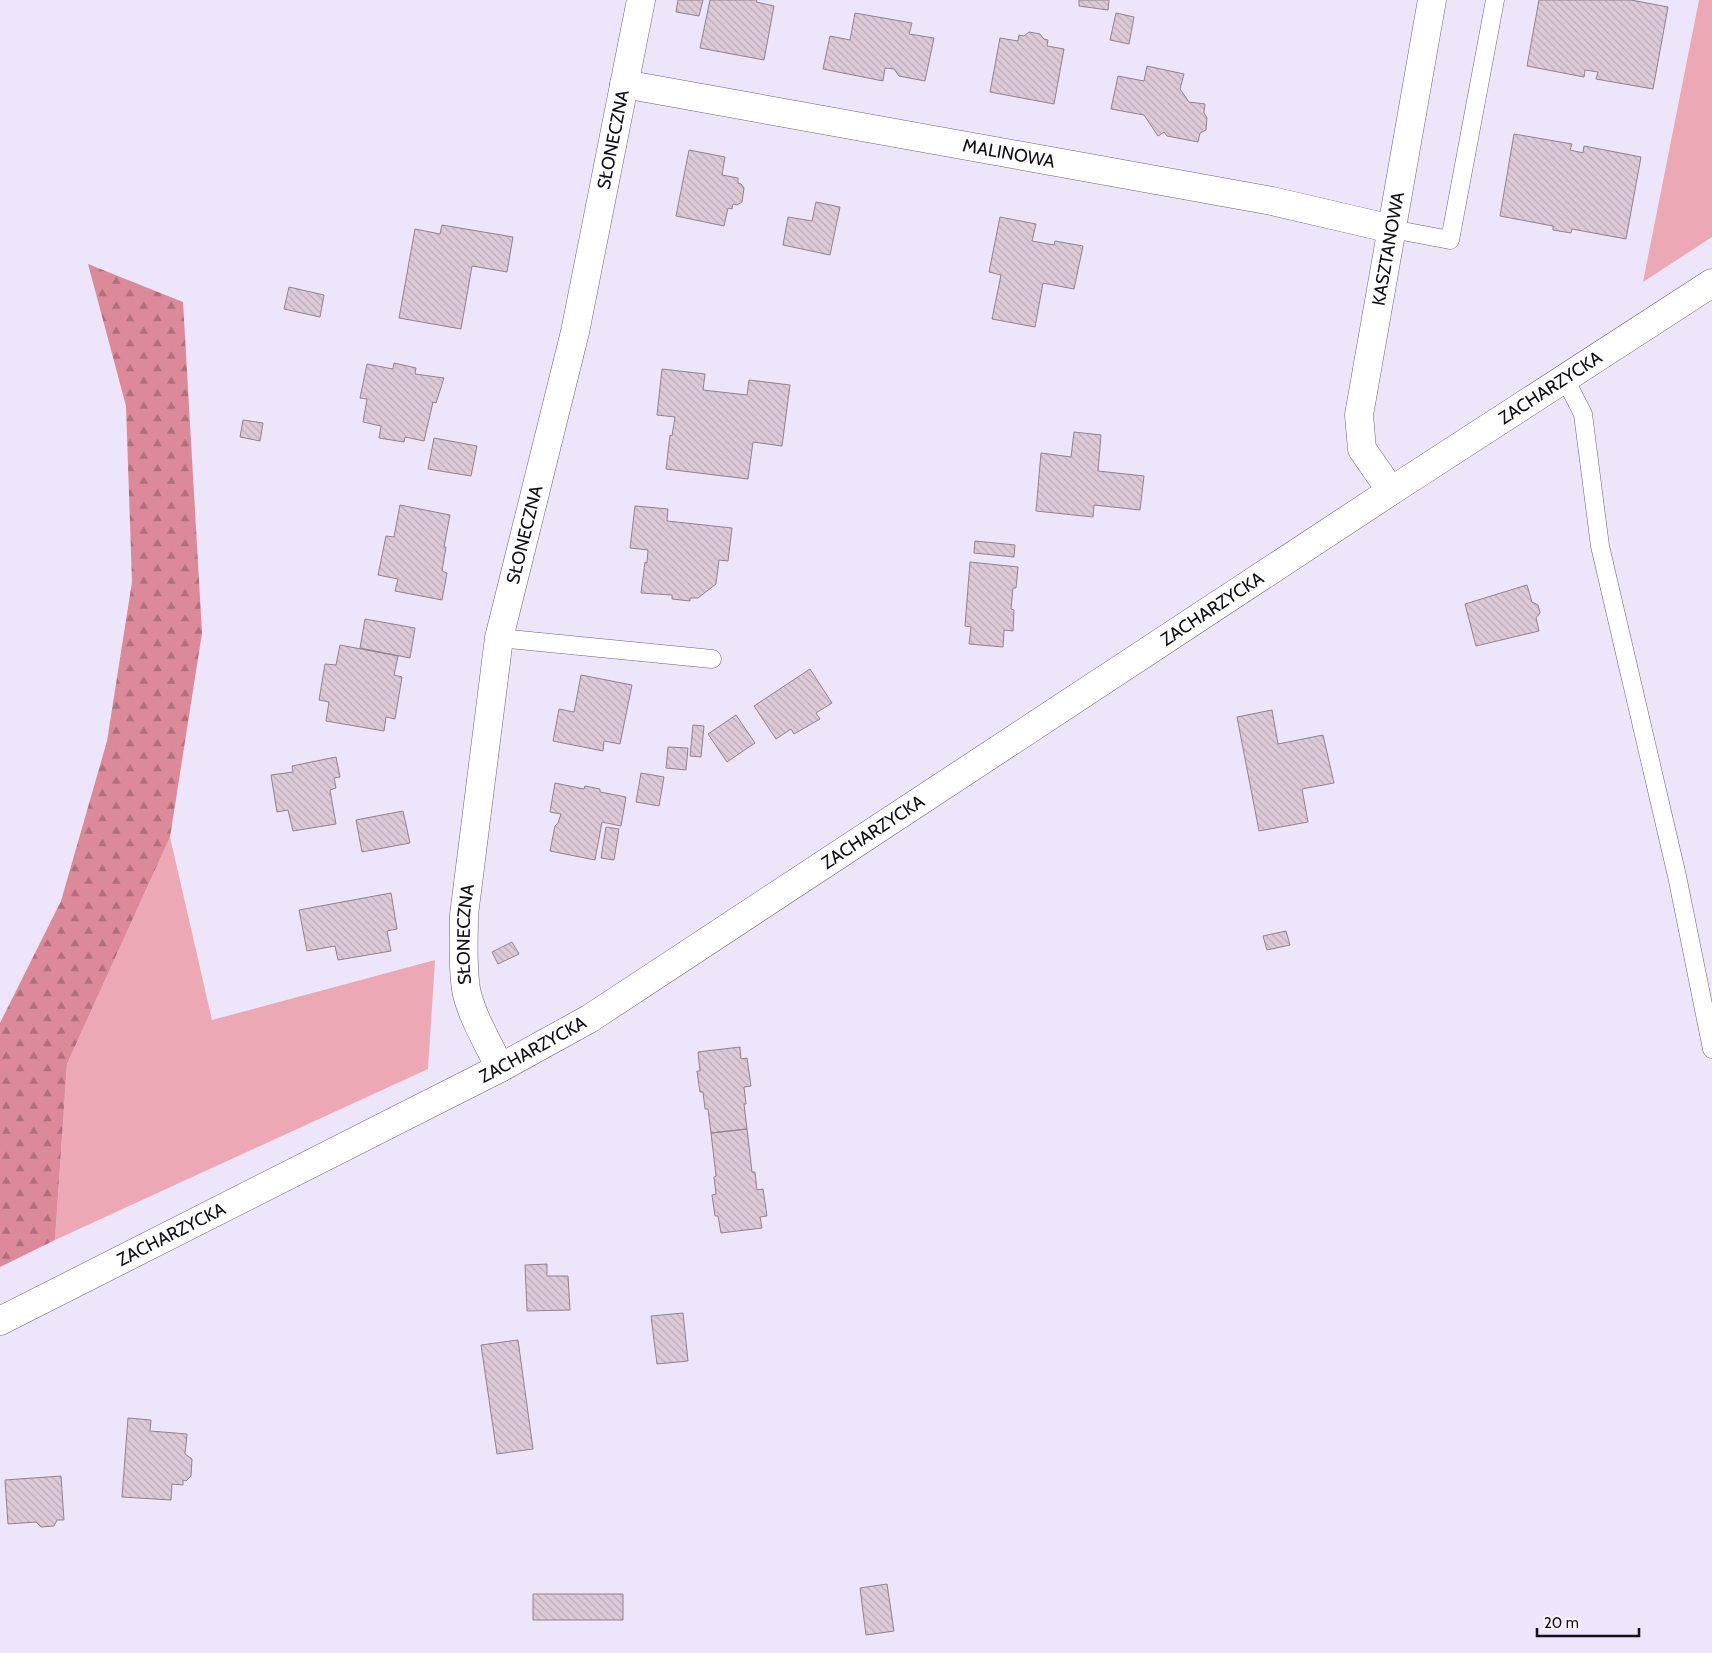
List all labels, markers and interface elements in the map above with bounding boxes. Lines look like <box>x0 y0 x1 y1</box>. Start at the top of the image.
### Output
street label: SŁONECZNA <box>593 88 634 191</box>
street label: MALINOWA <box>961 134 1057 173</box>
street label: KASZTANOWA <box>1367 190 1409 307</box>
street label: ZACHARZYCKA <box>1495 346 1606 429</box>
street label: SŁONECZNA <box>502 483 547 586</box>
street label: ZACHARZYCKA <box>1157 567 1268 651</box>
street label: ZACHARZYCKA <box>817 790 929 874</box>
street label: SŁONECZNA <box>452 883 479 986</box>
street label: ZACHARZYCKA <box>476 1012 590 1088</box>
street label: ZACHARZYCKA <box>113 1198 229 1271</box>
scale bar <box>1537 1606 1640 1638</box>
text: 20 m <box>1544 1614 1579 1632</box>

